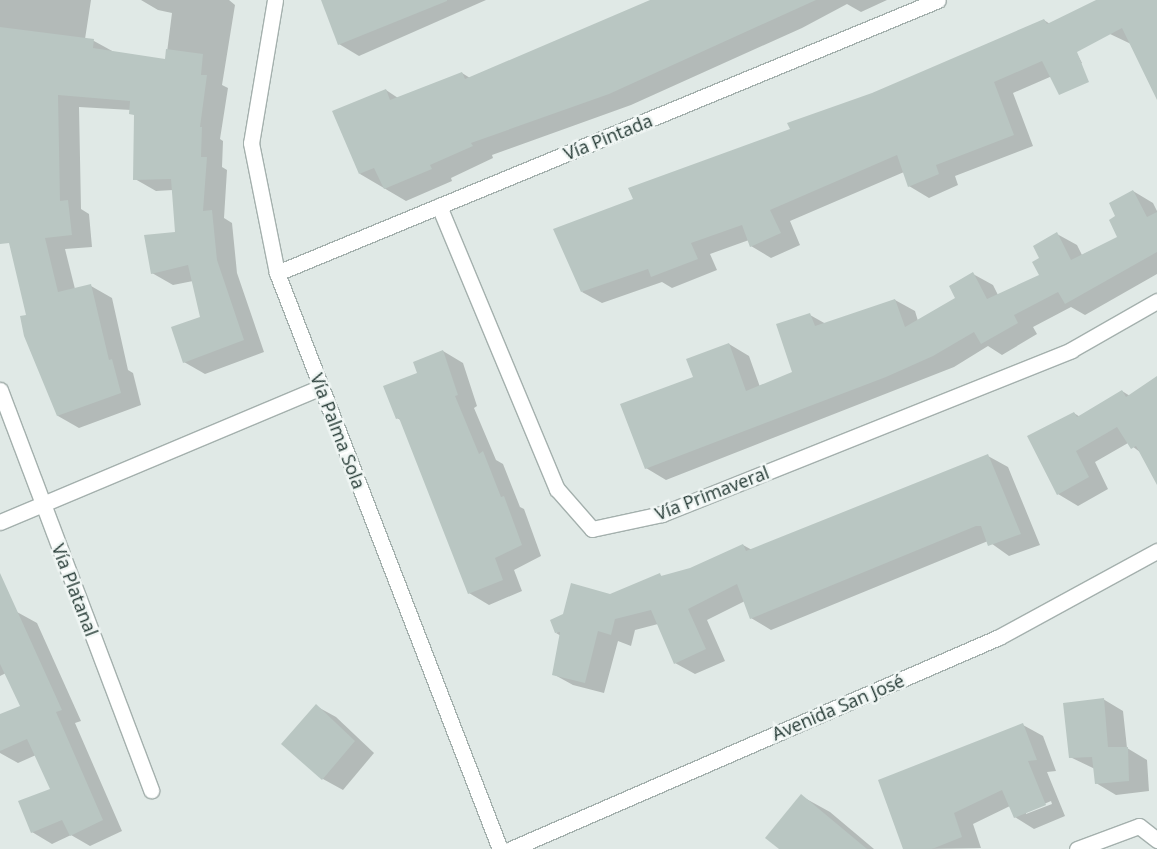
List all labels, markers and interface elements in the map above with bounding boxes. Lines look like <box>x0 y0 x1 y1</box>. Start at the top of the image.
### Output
street label: Vía Pintada <box>560 109 656 165</box>
street label: Vía Palma Sola <box>306 370 370 492</box>
street label: Vía Primaveral <box>652 461 772 525</box>
street label: Vía Platanal <box>47 541 103 639</box>
street label: Avenida San José <box>769 669 907 745</box>

